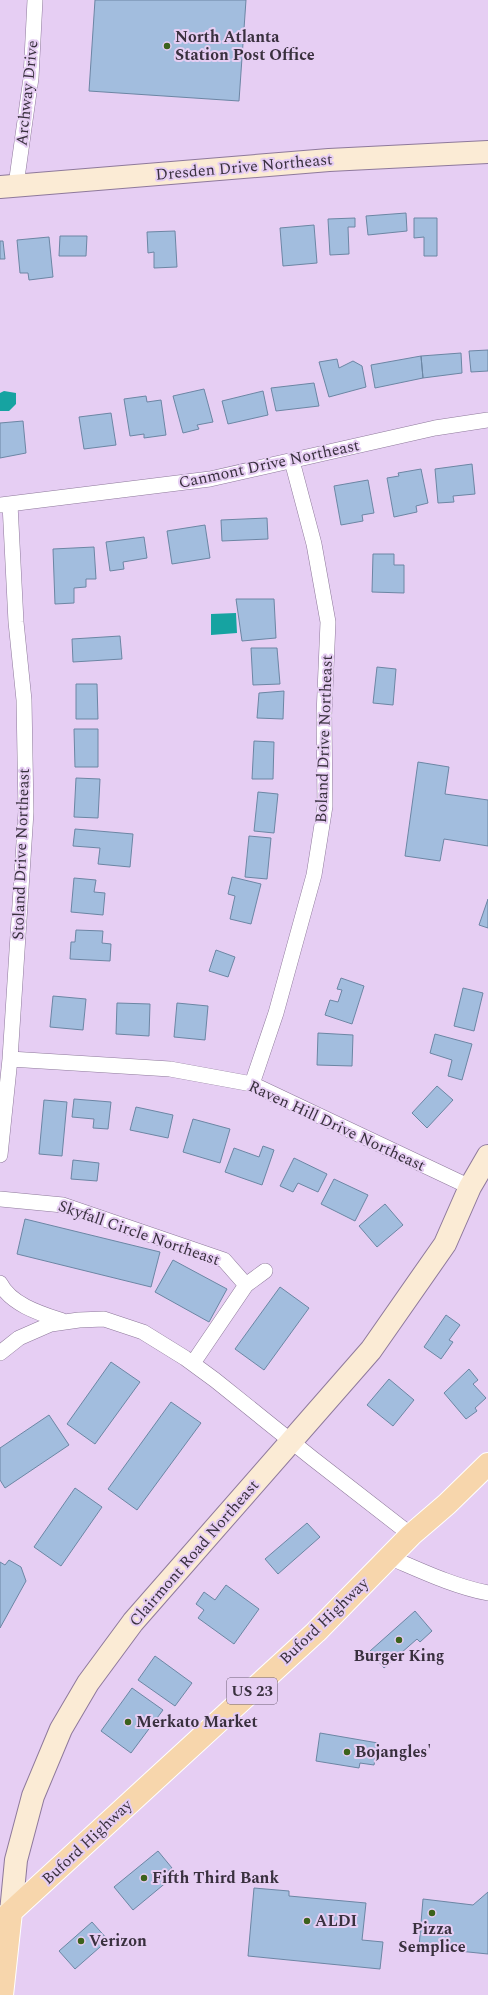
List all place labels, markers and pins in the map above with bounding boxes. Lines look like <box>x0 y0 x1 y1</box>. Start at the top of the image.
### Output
place label: North Atlanta Station Post Office <box>175 25 315 67</box>
marker: North Atlanta Station Post Office <box>162 41 172 51</box>
marker: Burger King <box>394 1635 404 1645</box>
place label: Burger King <box>354 1644 444 1668</box>
place label: Merkato Market <box>136 1710 258 1734</box>
marker: Merkato Market <box>123 1717 133 1727</box>
place label: Bojangles' <box>355 1740 431 1764</box>
marker: Bojangles' <box>342 1747 352 1757</box>
place label: Fifth Third Bank <box>152 1866 280 1890</box>
marker: Fifth Third Bank <box>139 1873 149 1883</box>
marker: Pizza Semplice <box>427 1908 437 1918</box>
place label: ALDI <box>315 1909 357 1933</box>
marker: ALDI <box>302 1916 312 1926</box>
place label: Pizza Semplice <box>398 1917 466 1959</box>
place label: Verizon <box>89 1929 147 1953</box>
marker: Verizon <box>76 1936 86 1946</box>

